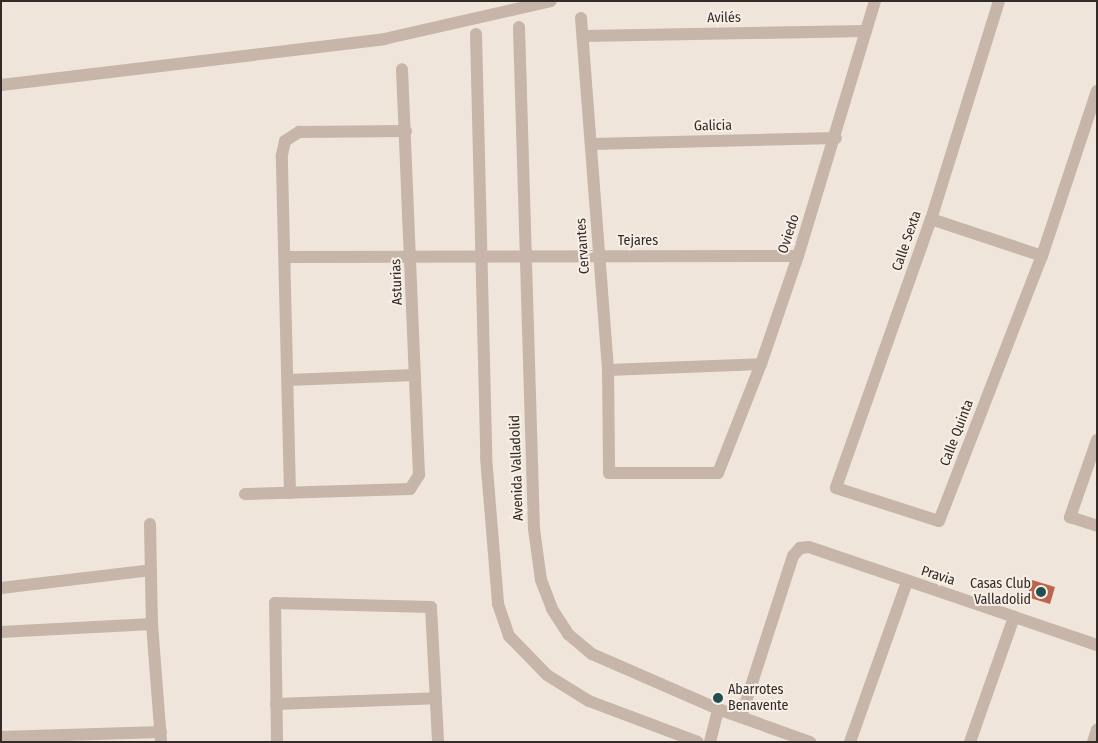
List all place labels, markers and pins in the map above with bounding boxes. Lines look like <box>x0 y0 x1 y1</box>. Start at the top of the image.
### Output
place label: Casas Club Valladolid <box>970 576 1031 608</box>
marker: Casas Club Valladolid <box>1035 586 1047 598</box>
place label: Abarrotes Benavente <box>728 682 788 714</box>
marker: Abarrotes Benavente <box>712 692 724 704</box>

